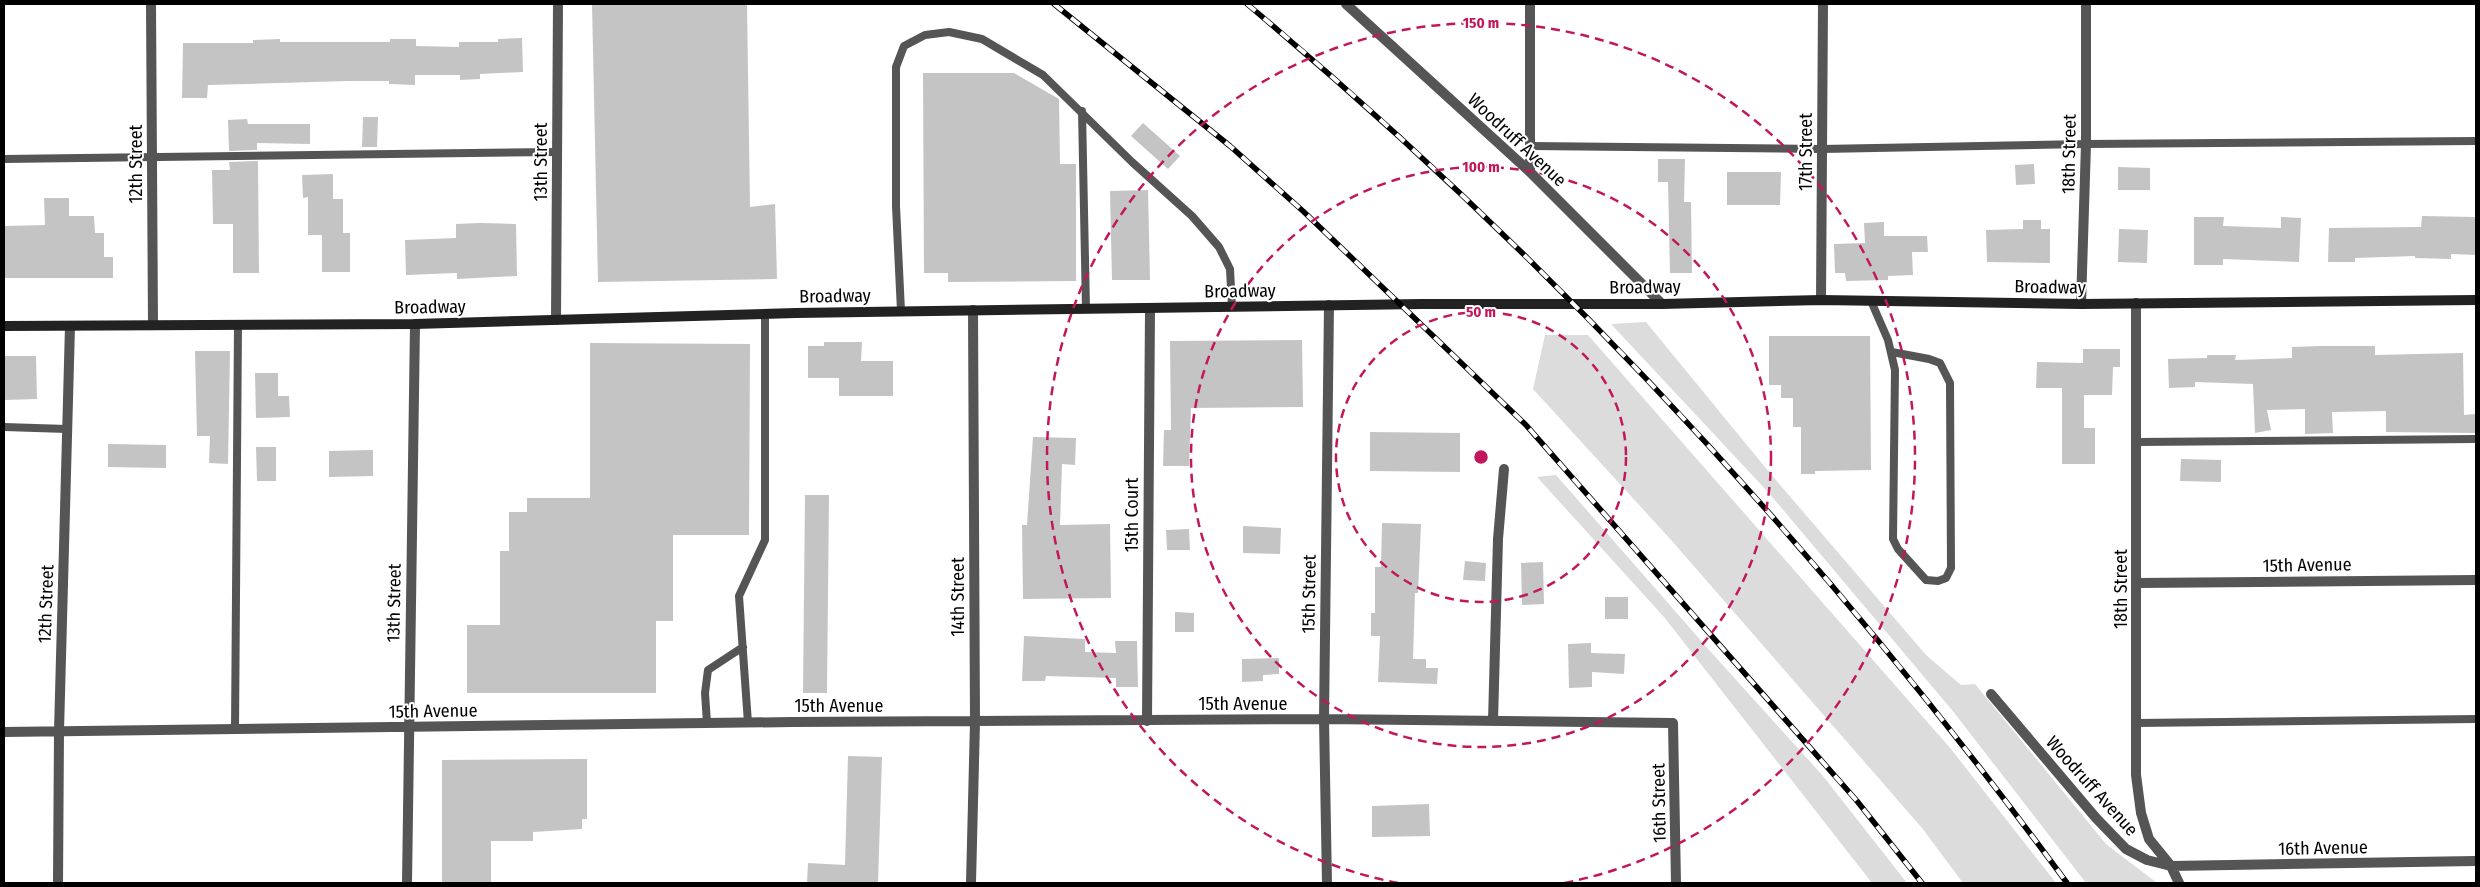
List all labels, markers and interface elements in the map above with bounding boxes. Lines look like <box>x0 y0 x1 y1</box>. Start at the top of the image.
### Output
text: 150 m <box>1463 14 1499 32</box>
street label: Woodruff Avenue <box>1463 89 1571 191</box>
street label: 17th Street <box>1795 113 1817 191</box>
street label: 18th Street <box>2057 114 2081 194</box>
street label: 13th Street <box>530 122 552 202</box>
street label: 12th Street <box>125 124 147 203</box>
text: 100 m <box>1462 158 1500 176</box>
street label: Broadway <box>1609 275 1681 299</box>
street label: Broadway <box>2014 275 2086 299</box>
street label: Broadway <box>1204 279 1276 303</box>
street label: Broadway <box>799 284 871 308</box>
street label: Broadway <box>394 295 466 319</box>
text: 50 m <box>1466 303 1496 321</box>
centre of rings <box>1472 448 1490 466</box>
street label: 15th Court <box>1121 478 1143 552</box>
street label: 18th Street <box>2110 549 2132 629</box>
street label: 15th Avenue <box>2262 553 2352 577</box>
street label: 15th Street <box>1297 554 1321 634</box>
street label: 14th Street <box>947 557 969 637</box>
street label: 13th Street <box>382 563 406 643</box>
street label: 12th Street <box>34 564 58 644</box>
street label: 15th Avenue <box>1199 693 1288 715</box>
street label: 15th Avenue <box>795 695 884 717</box>
street label: 15th Avenue <box>388 699 478 723</box>
street label: Woodruff Avenue <box>2041 731 2143 841</box>
street label: 16th Street <box>1647 763 1671 843</box>
street label: 16th Avenue <box>2278 836 2368 860</box>

